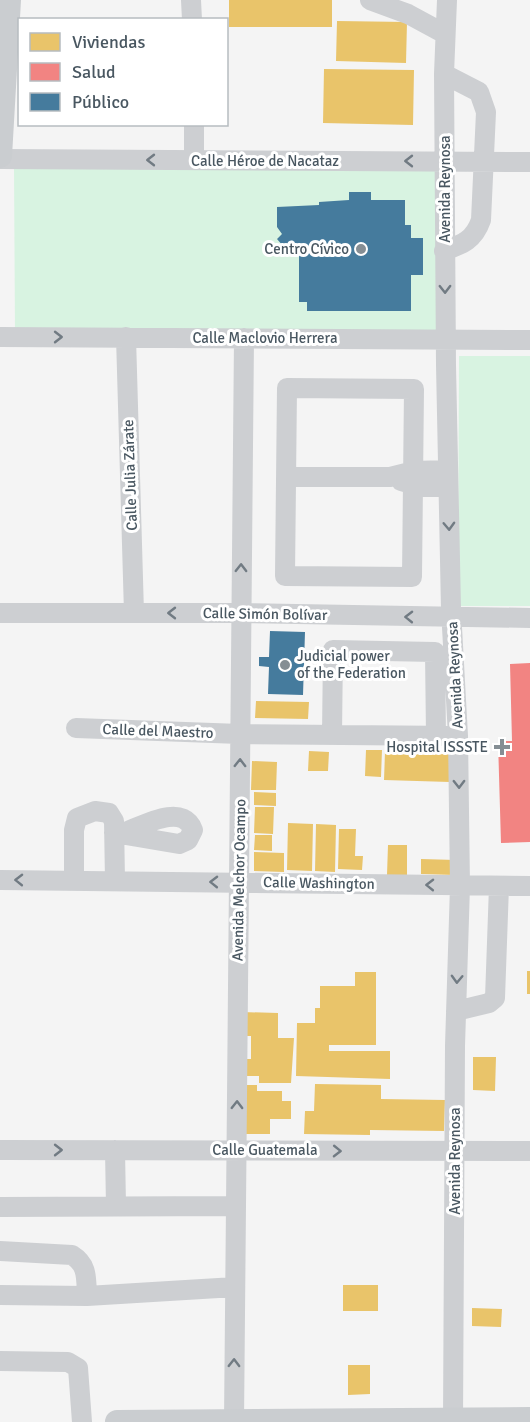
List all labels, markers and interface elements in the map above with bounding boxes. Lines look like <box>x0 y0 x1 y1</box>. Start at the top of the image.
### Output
legend <box>18 18 228 126</box>
text: Viviendas <box>72 31 145 53</box>
text: Salud <box>72 61 116 83</box>
text: Público <box>72 91 129 113</box>
street label: Avenida Reynosa <box>436 135 454 243</box>
street label: Calle Héroe de Nacataz <box>191 152 339 170</box>
one-way arrow <box>146 154 155 166</box>
one-way arrow <box>404 155 413 167</box>
place label: Centro Cívico <box>264 240 349 258</box>
marker: Centro Cívico <box>354 242 368 256</box>
one-way arrow <box>439 285 451 294</box>
street label: Calle Maclovio Herrera <box>192 329 338 347</box>
one-way arrow <box>54 331 63 343</box>
street label: Calle Julia Zárate <box>119 419 141 531</box>
one-way arrow <box>443 522 455 531</box>
one-way arrow <box>235 563 247 572</box>
street label: Calle Simón Bolívar <box>203 604 328 624</box>
one-way arrow <box>167 607 176 619</box>
one-way arrow <box>404 611 413 623</box>
street label: Avenida Reynosa <box>443 621 467 729</box>
place label: Judicial power of the Federation <box>297 647 406 682</box>
marker: Judicial power of the Federation <box>278 658 292 672</box>
street label: Calle del Maestro <box>102 720 214 742</box>
place label: Hospital ISSSTE <box>386 738 488 756</box>
marker: Hospital ISSSTE <box>493 738 511 756</box>
one-way arrow <box>234 758 246 767</box>
one-way arrow <box>452 780 465 789</box>
street label: Avenida Melchor Ocampo <box>229 799 249 961</box>
street label: Calle Washington <box>263 873 375 893</box>
one-way arrow <box>14 874 23 886</box>
one-way arrow <box>209 876 218 888</box>
one-way arrow <box>425 879 434 891</box>
one-way arrow <box>451 975 463 984</box>
one-way arrow <box>231 1100 243 1109</box>
street label: Avenida Reynosa <box>446 1107 464 1215</box>
street label: Calle Guatemala <box>212 1141 318 1159</box>
one-way arrow <box>54 1144 63 1156</box>
one-way arrow <box>333 1145 342 1157</box>
one-way arrow <box>228 1358 240 1367</box>

